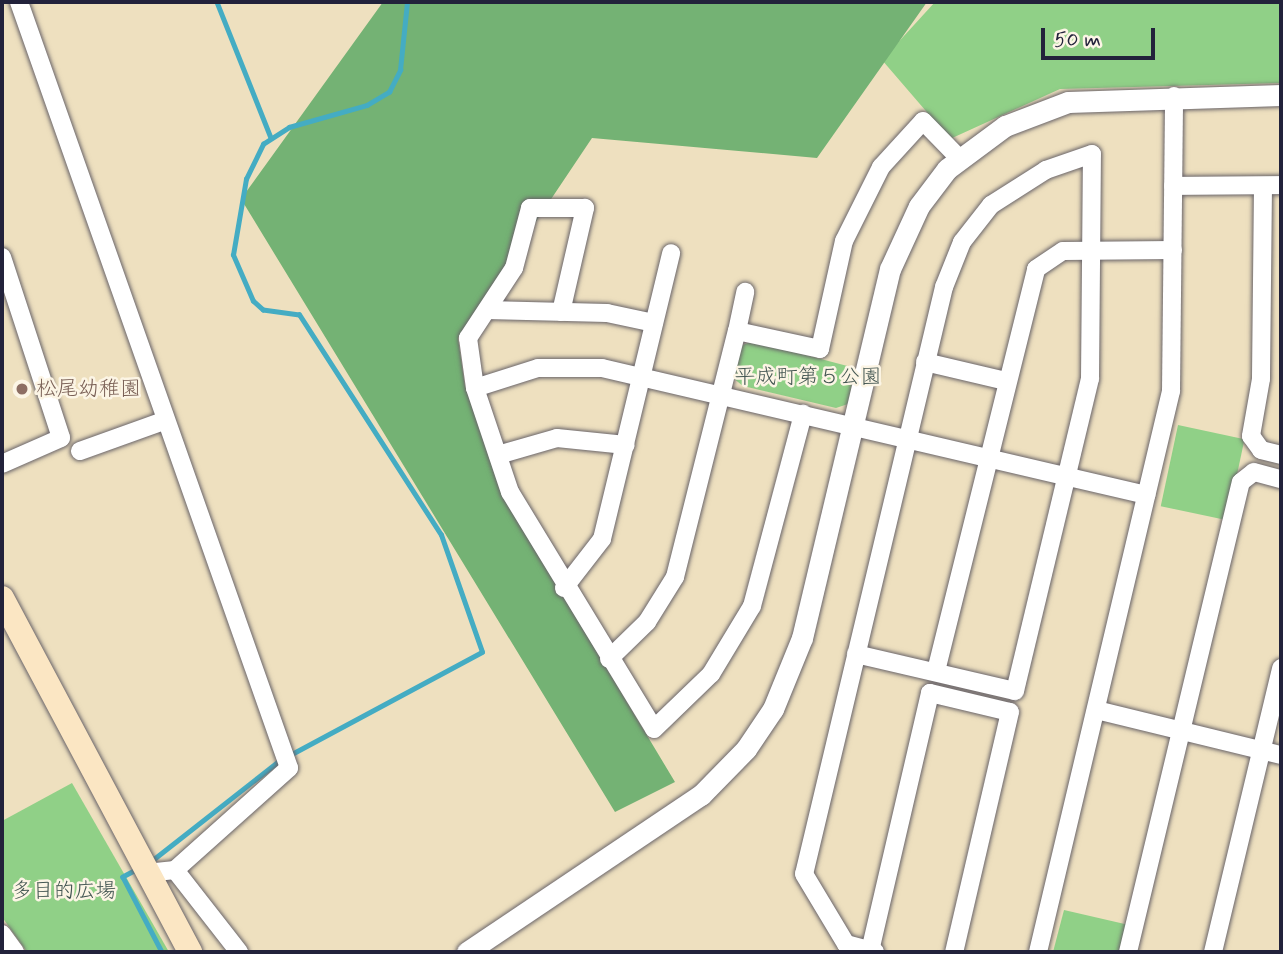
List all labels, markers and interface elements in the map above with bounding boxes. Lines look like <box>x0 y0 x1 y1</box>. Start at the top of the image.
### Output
scale bar <box>1045 14 1159 58</box>
text: 50 m <box>1054 26 1101 54</box>
park label: 平成町第５公園 <box>735 364 881 390</box>
place label: 松尾幼稚園 <box>36 376 141 402</box>
marker: 松尾幼稚園 <box>14 381 30 397</box>
park label: 多目的広場 <box>12 878 116 904</box>

